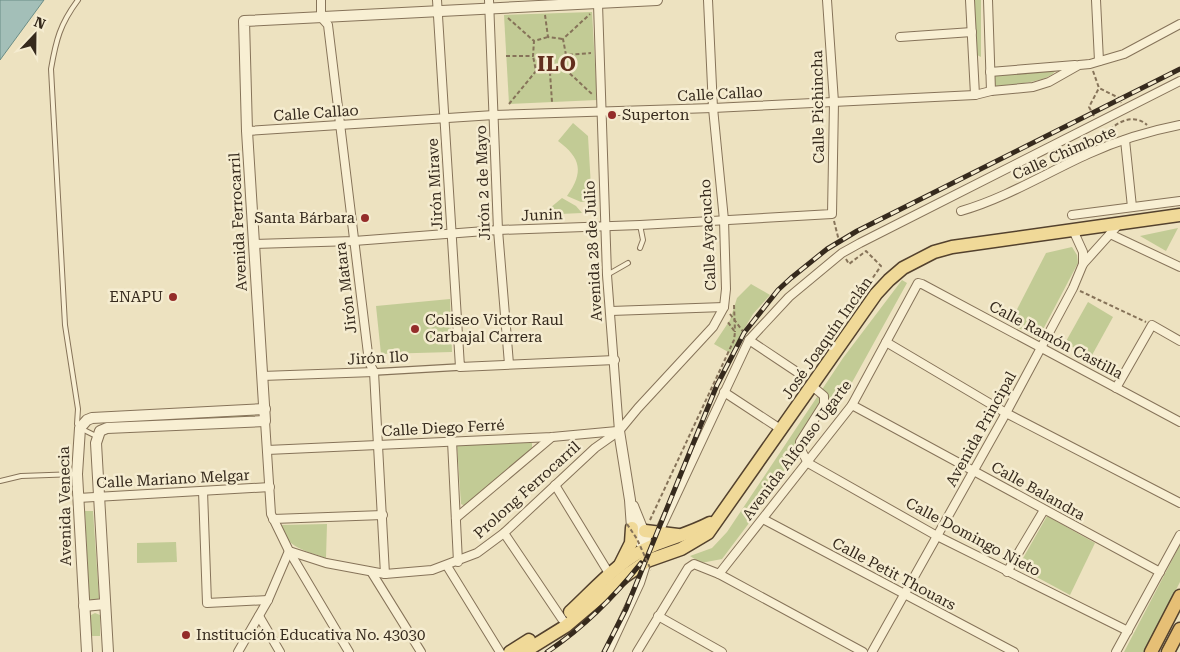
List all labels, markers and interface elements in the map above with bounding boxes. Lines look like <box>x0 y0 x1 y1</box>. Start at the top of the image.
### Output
north arrow <box>10 10 60 60</box>
text: N <box>32 14 48 32</box>
street label: Calle Pichincha <box>808 50 828 164</box>
district label: ILO <box>537 52 577 76</box>
street label: Calle Callao <box>677 83 763 105</box>
street label: Calle Callao <box>273 101 359 125</box>
place label: Superton <box>622 106 690 124</box>
marker: Superton <box>606 109 618 121</box>
street label: Calle Chimbote <box>1009 122 1119 184</box>
street label: Jirón 2 de Mayo <box>472 125 494 241</box>
street label: Jirón Mirave <box>424 138 446 230</box>
street label: Avenida Ferrocarril <box>225 152 251 292</box>
street label: Calle Ayacucho <box>696 179 720 291</box>
street label: Avenida 28 de Julio <box>580 180 606 322</box>
street label: Junin <box>521 205 563 225</box>
place label: Santa Bárbara <box>254 209 355 227</box>
marker: Santa Bárbara <box>359 212 371 224</box>
street label: Jirón Matara <box>331 241 361 335</box>
street label: José Joaquín Inclán <box>778 273 876 403</box>
place label: ENAPU <box>109 288 163 306</box>
marker: ENAPU <box>167 291 179 303</box>
street label: Calle Ramón Castilla <box>986 297 1126 383</box>
place label: Coliseo Victor Raul Carbajal Carrera <box>425 311 564 346</box>
marker: Coliseo Victor Raul Carbajal Carrera <box>409 323 421 335</box>
street label: Jirón Ilo <box>347 347 409 369</box>
street label: Avenida Principal <box>942 368 1020 490</box>
street label: Avenida Alfonso Ugarte <box>738 376 856 524</box>
street label: Calle Diego Ferré <box>381 416 505 440</box>
street label: Prolong Ferrocarril <box>470 437 584 543</box>
street label: Avenida Venecia <box>55 446 75 566</box>
street label: Calle Balandra <box>988 458 1088 524</box>
street label: Calle Mariano Melgar <box>96 466 250 492</box>
street label: Calle Domingo Nieto <box>903 494 1043 580</box>
street label: Calle Petit Thouars <box>829 534 959 614</box>
place label: Institución Educativa No. 43030 <box>196 626 425 644</box>
marker: Institución Educativa No. 43030 <box>180 629 192 641</box>

